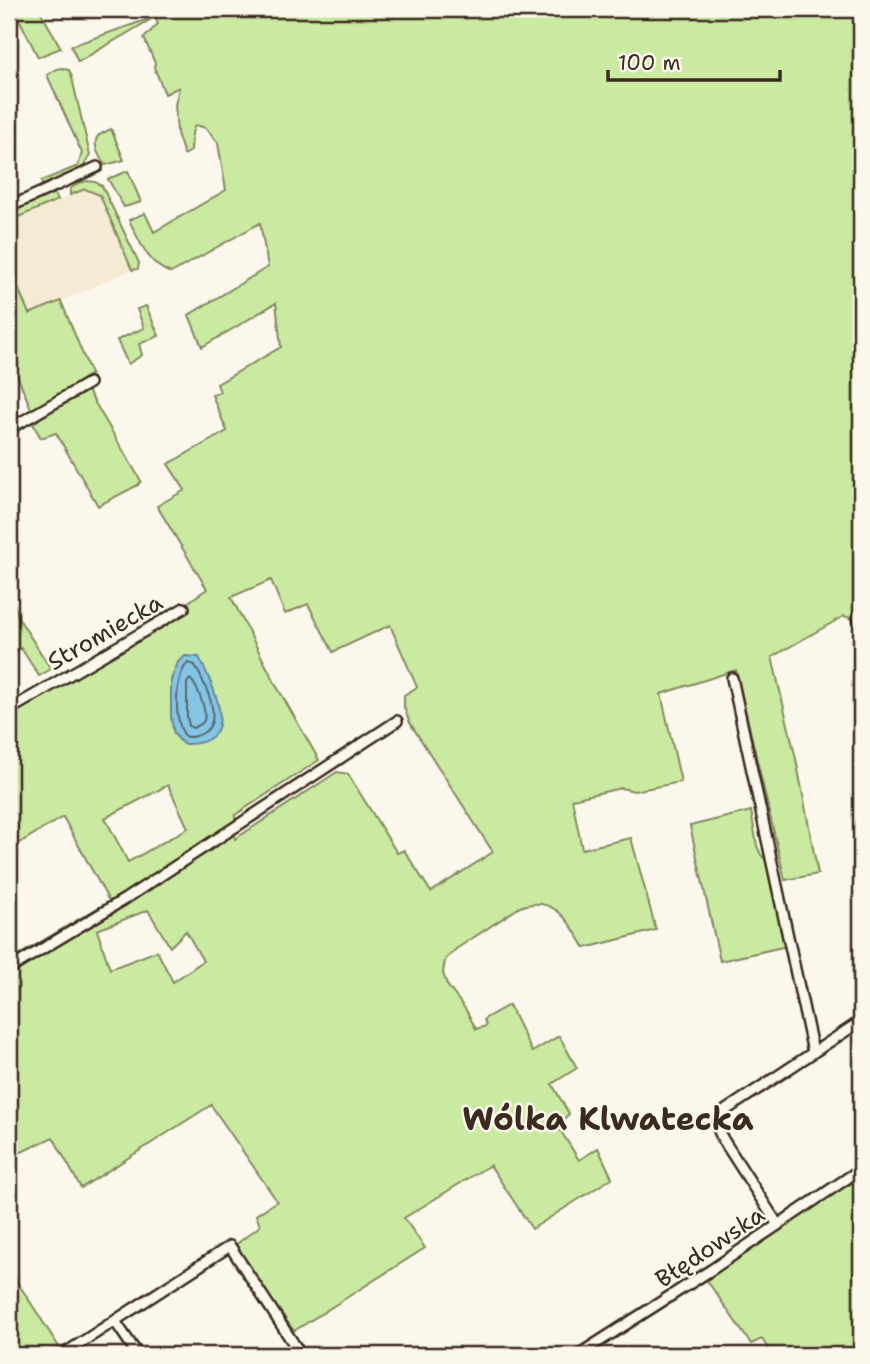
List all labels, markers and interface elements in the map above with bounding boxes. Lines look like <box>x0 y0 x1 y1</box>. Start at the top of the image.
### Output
scale bar <box>608 38 779 82</box>
text: 100 m <box>618 49 681 77</box>
street label: Stromiecka <box>42 586 168 678</box>
district label: Wólka Klwatecka <box>462 1097 754 1140</box>
street label: Błędowska <box>649 1199 771 1295</box>

